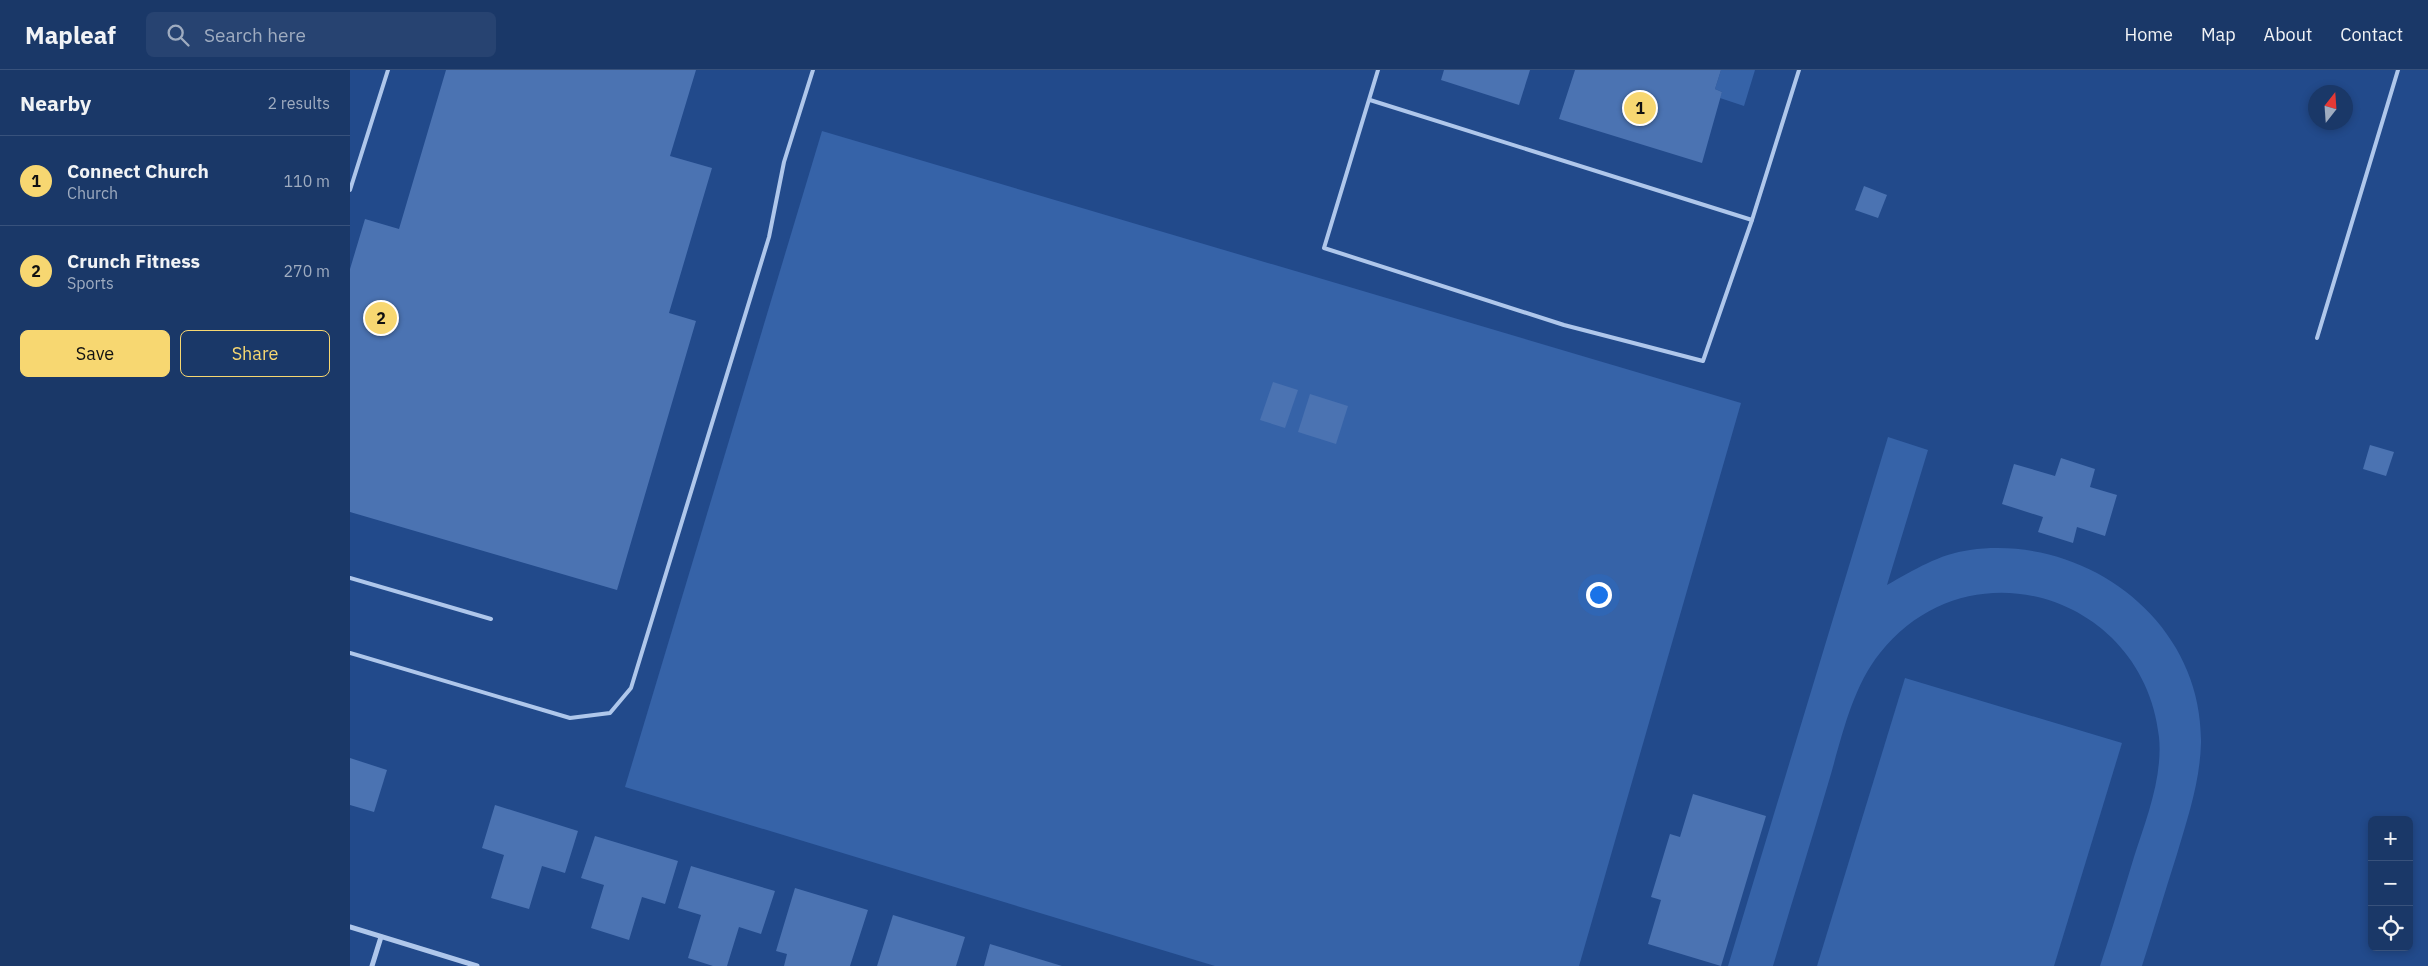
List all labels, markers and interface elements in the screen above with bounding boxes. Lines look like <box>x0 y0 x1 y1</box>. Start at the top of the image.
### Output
search box <box>146 12 496 57</box>
text: Mapleaf <box>25 19 116 51</box>
icon: search <box>164 21 192 49</box>
text: Search here <box>204 23 306 47</box>
text: Home <box>2125 23 2173 46</box>
text: Map <box>2201 23 2236 46</box>
text: About <box>2264 23 2312 46</box>
text: Contact <box>2340 23 2403 46</box>
north arrow <box>2308 85 2353 130</box>
text: Nearby <box>20 89 91 117</box>
pin: 1 <box>1624 89 1656 127</box>
text: 2 results <box>267 93 330 113</box>
text: Connect Church <box>67 159 209 183</box>
text: 1 <box>31 171 41 191</box>
text: 110 m <box>283 171 330 191</box>
text: Church <box>67 183 118 203</box>
text: Crunch Fitness <box>67 249 200 273</box>
text: 2 <box>31 261 41 281</box>
text: 270 m <box>283 261 330 281</box>
text: Sports <box>67 273 114 293</box>
pin: 2 <box>365 299 397 337</box>
button: Save <box>20 330 170 377</box>
button: Share <box>180 330 330 377</box>
your location <box>1586 582 1612 608</box>
map controls <box>2368 816 2413 951</box>
button: + <box>2368 816 2413 861</box>
button: − <box>2368 861 2413 906</box>
button: locate <box>2368 906 2413 951</box>

